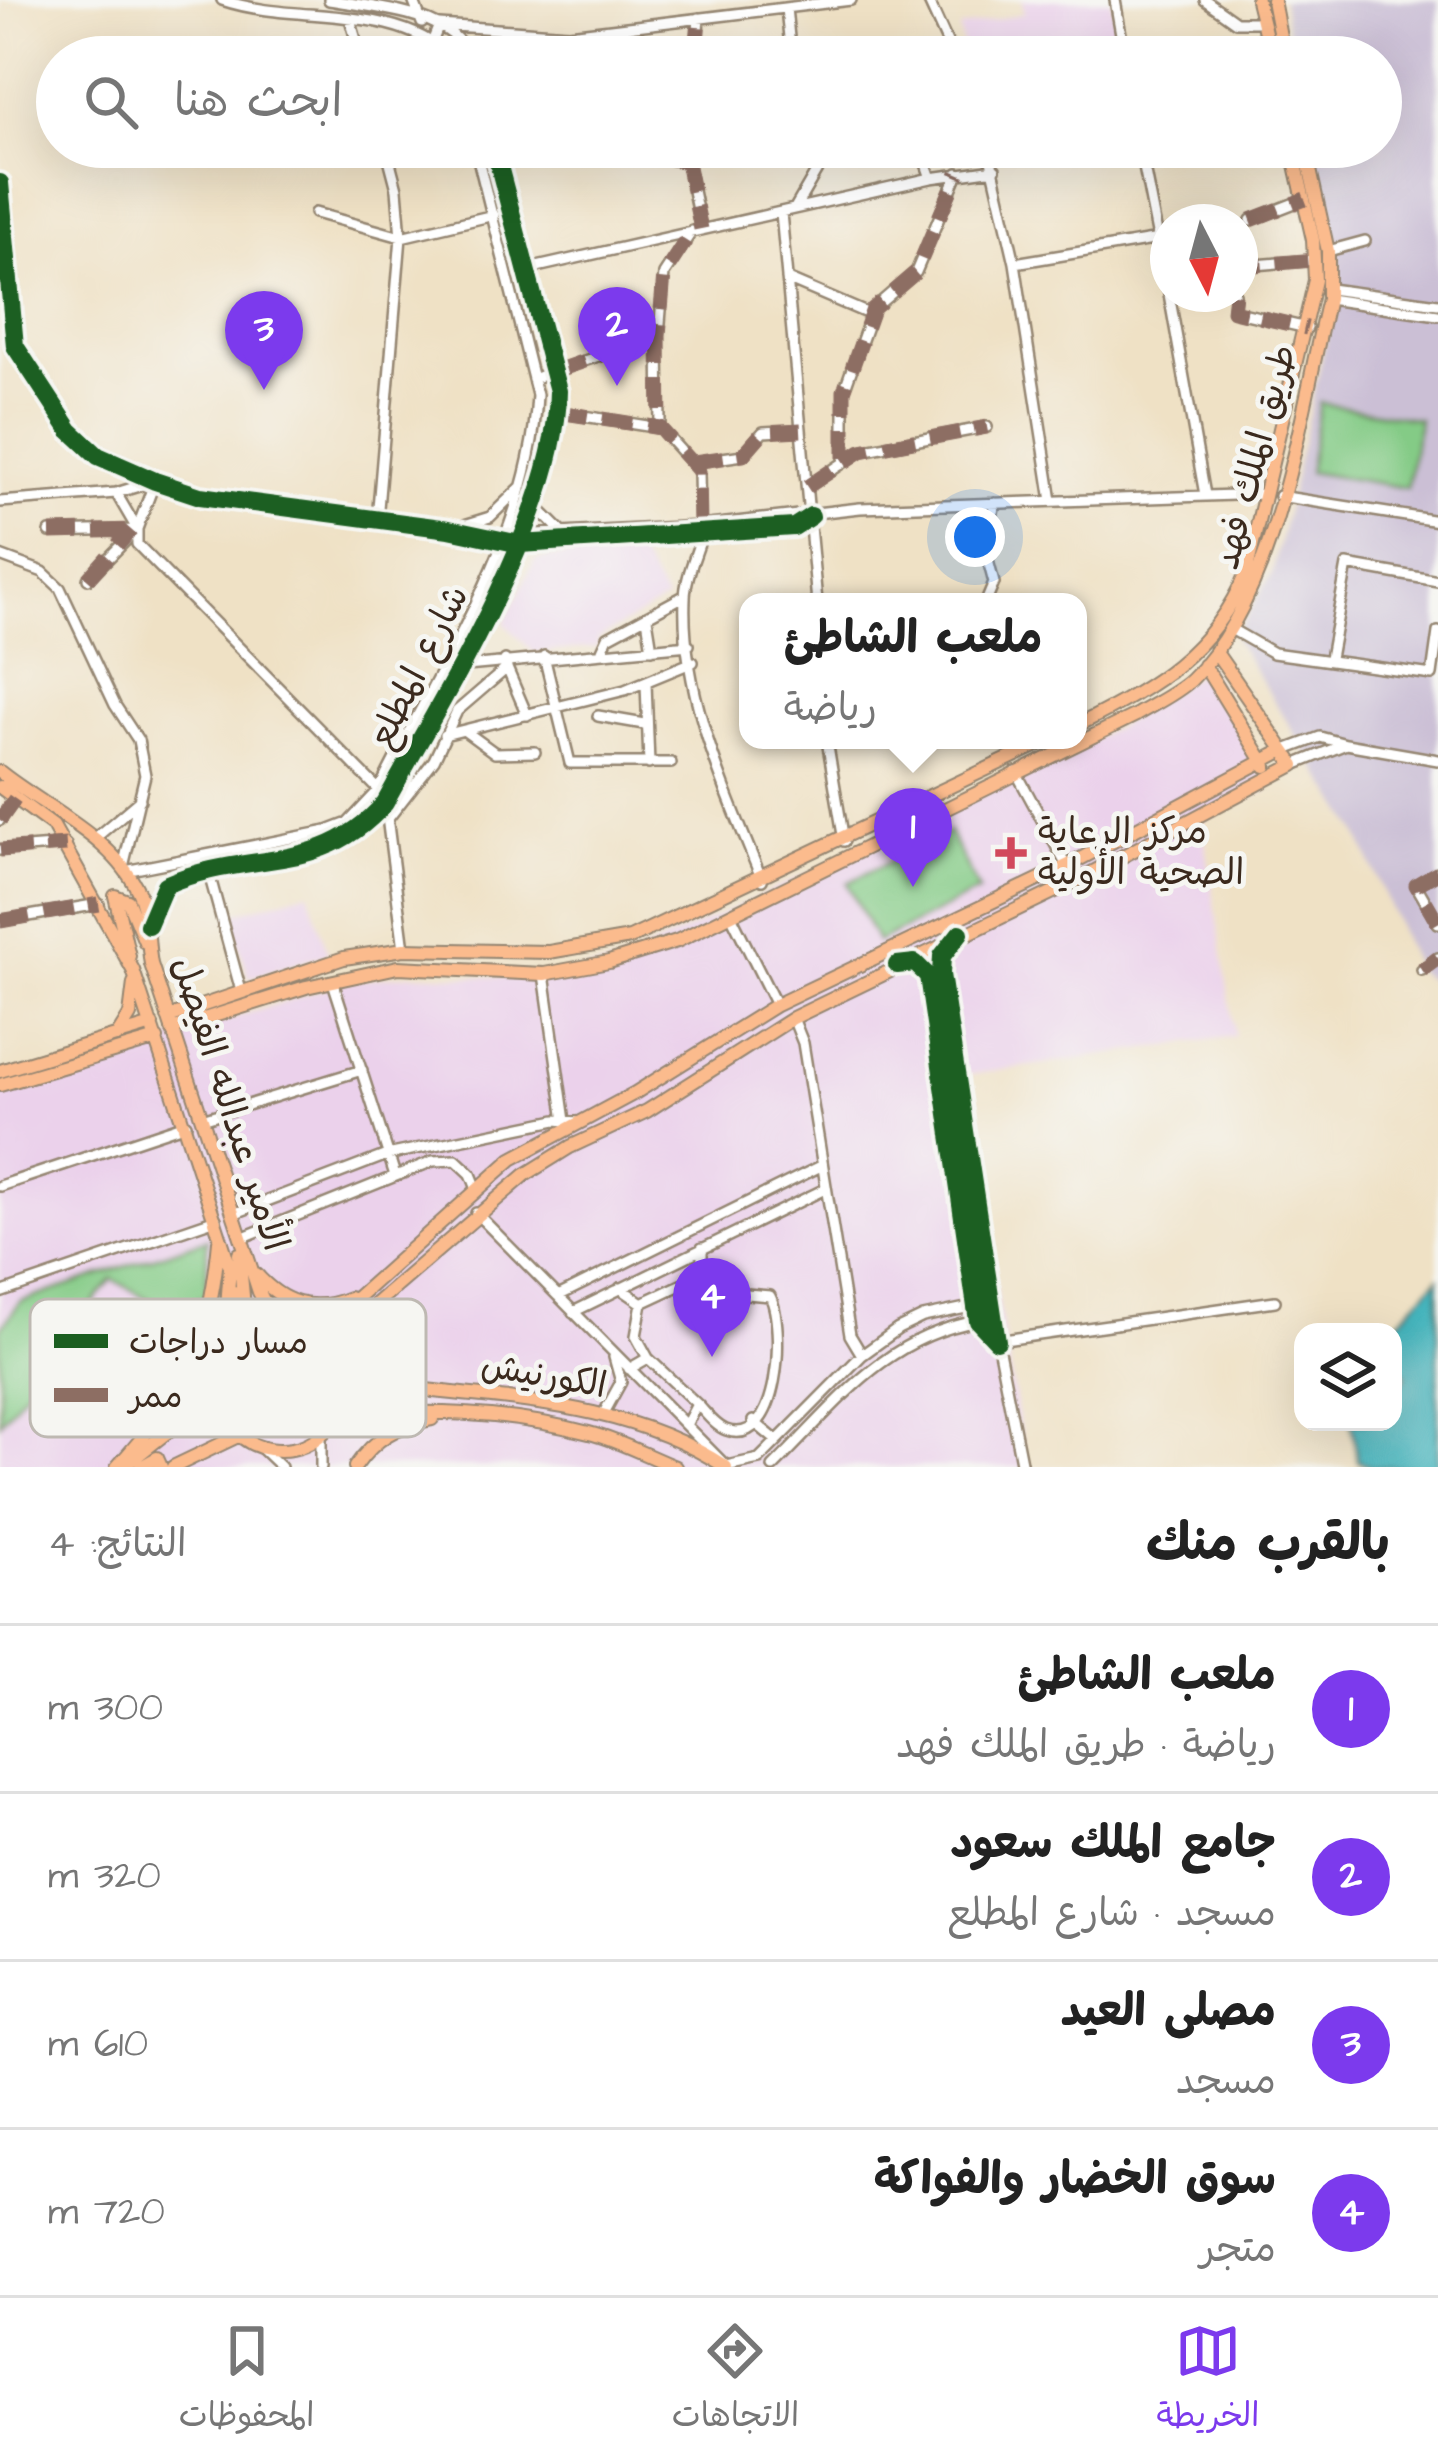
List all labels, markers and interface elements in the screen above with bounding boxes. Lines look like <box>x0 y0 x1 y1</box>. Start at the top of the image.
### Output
search box <box>36 36 1402 168</box>
icon: search <box>78 69 144 135</box>
text: ابحث هنا <box>174 71 342 133</box>
north arrow <box>1150 204 1258 312</box>
pin: 2 <box>578 287 656 386</box>
pin: 3 <box>225 291 303 390</box>
street label: طريق الملك فهد <box>1202 339 1310 575</box>
your location <box>945 507 1005 567</box>
street label: شارع المطلع <box>356 576 482 758</box>
popup <box>739 593 1087 749</box>
text: ملعب الشاطئ <box>784 608 1042 670</box>
text: رياضة <box>784 682 877 736</box>
pin: 1 <box>874 788 952 887</box>
place label: مركز الرعاية الصحية الأولية <box>1038 807 1244 899</box>
marker: مركز الرعاية الصحية الأولية <box>995 837 1027 869</box>
street label: الأمير عبدالله الفيصل <box>157 950 301 1258</box>
pin: 4 <box>673 1258 751 1357</box>
legend <box>30 1299 426 1437</box>
text: مسار دراجات <box>129 1320 308 1366</box>
map controls <box>1294 1323 1402 1431</box>
button: layers <box>1294 1323 1402 1431</box>
street label: الكورنيش <box>477 1340 611 1412</box>
text: ممر <box>126 1374 182 1420</box>
text: بالقرب منك <box>1146 1509 1390 1580</box>
text: النتائج: 4 <box>48 1518 187 1572</box>
text: ملعب الشاطئ <box>1017 1645 1276 1707</box>
text: 300 m <box>48 1682 163 1736</box>
text: 1 <box>1349 1682 1354 1736</box>
text: رياضة · طريق الملك فهد <box>896 1719 1276 1773</box>
text: جامع الملك سعود <box>950 1813 1276 1875</box>
text: 320 m <box>48 1850 161 1904</box>
text: 2 <box>1340 1850 1362 1904</box>
text: مسجد · شارع المطلع <box>947 1887 1276 1941</box>
text: مصلى العيد <box>1061 1981 1276 2043</box>
text: 610 m <box>48 2018 148 2072</box>
text: 3 <box>1341 2018 1361 2072</box>
text: مسجد <box>1176 2055 1276 2109</box>
text: سوق الخضار والفواكة <box>874 2149 1276 2211</box>
text: 720 m <box>48 2186 165 2240</box>
text: 4 <box>1338 2186 1364 2240</box>
text: متجر <box>1200 2223 1276 2277</box>
tab: المحفوظات <box>179 2318 315 2444</box>
tab: الاتجاهات <box>672 2318 799 2444</box>
tab: الخريطة <box>1156 2318 1259 2444</box>

